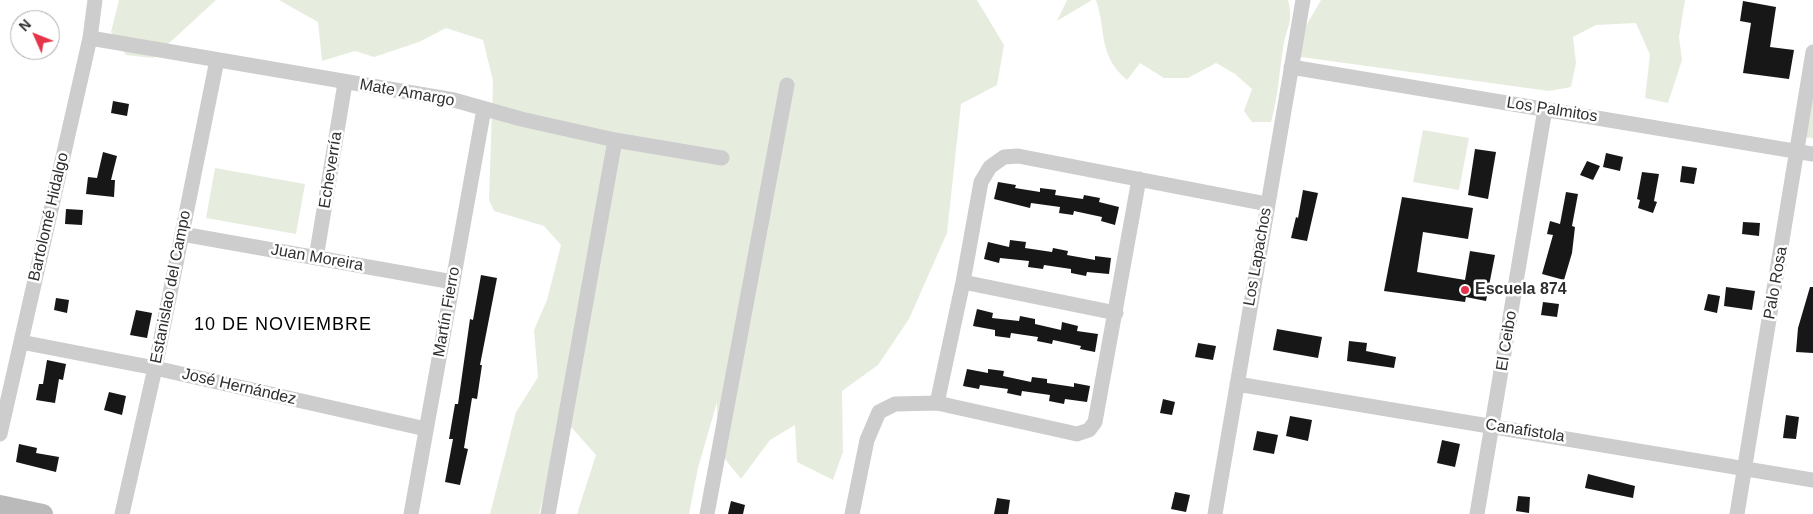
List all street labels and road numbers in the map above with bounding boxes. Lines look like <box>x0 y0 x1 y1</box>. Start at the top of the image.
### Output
street label: Mate Amargo <box>358 75 456 111</box>
street label: Los Palmitos <box>1505 93 1599 127</box>
street label: Echeverría <box>315 130 347 210</box>
street label: Bartolomé Hidalgo <box>25 151 73 283</box>
street label: Los Lapachos <box>1240 206 1276 308</box>
street label: Estanislao del Campo <box>147 209 195 365</box>
street label: Juan Moreira <box>269 240 365 276</box>
street label: Palo Rosa <box>1760 245 1792 321</box>
street label: Martín Fierro <box>430 265 464 359</box>
street label: El Ceibo <box>1493 310 1521 372</box>
street label: José Hernández <box>180 365 298 409</box>
street label: Canafistola <box>1484 415 1566 447</box>

